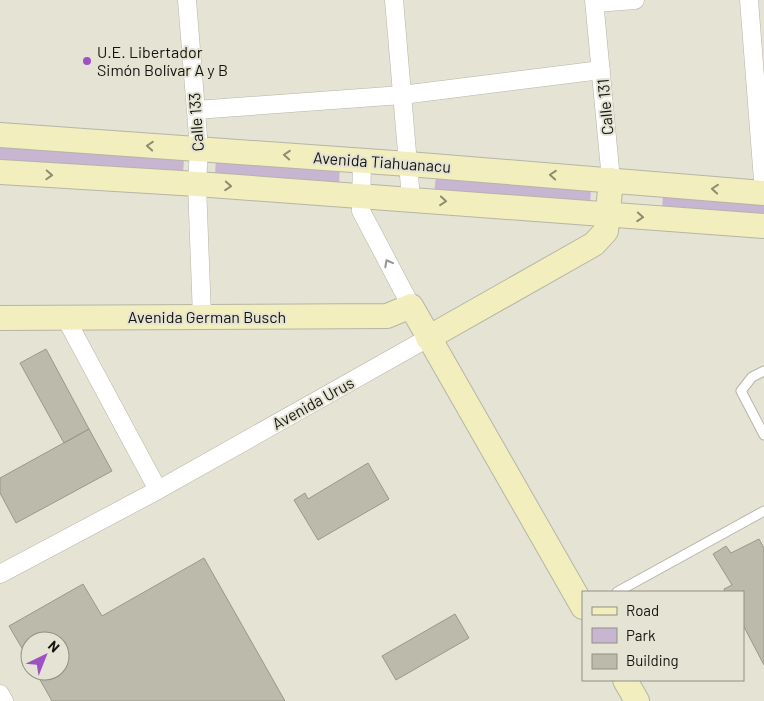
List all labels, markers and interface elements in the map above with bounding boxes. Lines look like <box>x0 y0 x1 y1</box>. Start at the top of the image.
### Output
place label: U.E. Libertador Simón Bolívar A y B <box>97 42 228 79</box>
marker: U.E. Libertador Simón Bolívar A y B <box>81 55 93 67</box>
street label: Calle 131 <box>593 78 616 136</box>
street label: Calle 133 <box>184 92 207 152</box>
one-way arrow <box>146 140 154 151</box>
street label: Avenida Tiahuanacu <box>312 147 452 176</box>
one-way arrow <box>282 150 290 161</box>
one-way arrow <box>45 170 53 181</box>
one-way arrow <box>549 170 557 181</box>
one-way arrow <box>225 180 233 191</box>
one-way arrow <box>711 183 719 194</box>
one-way arrow <box>439 196 447 207</box>
one-way arrow <box>636 211 644 222</box>
one-way arrow <box>384 260 394 269</box>
street label: Avenida German Busch <box>128 307 286 326</box>
street label: Avenida Urus <box>269 372 357 433</box>
legend <box>582 591 744 681</box>
text: Road <box>626 601 659 619</box>
text: Park <box>626 626 656 644</box>
north arrow <box>20 631 70 681</box>
text: N <box>45 637 63 656</box>
text: Building <box>626 651 679 669</box>

